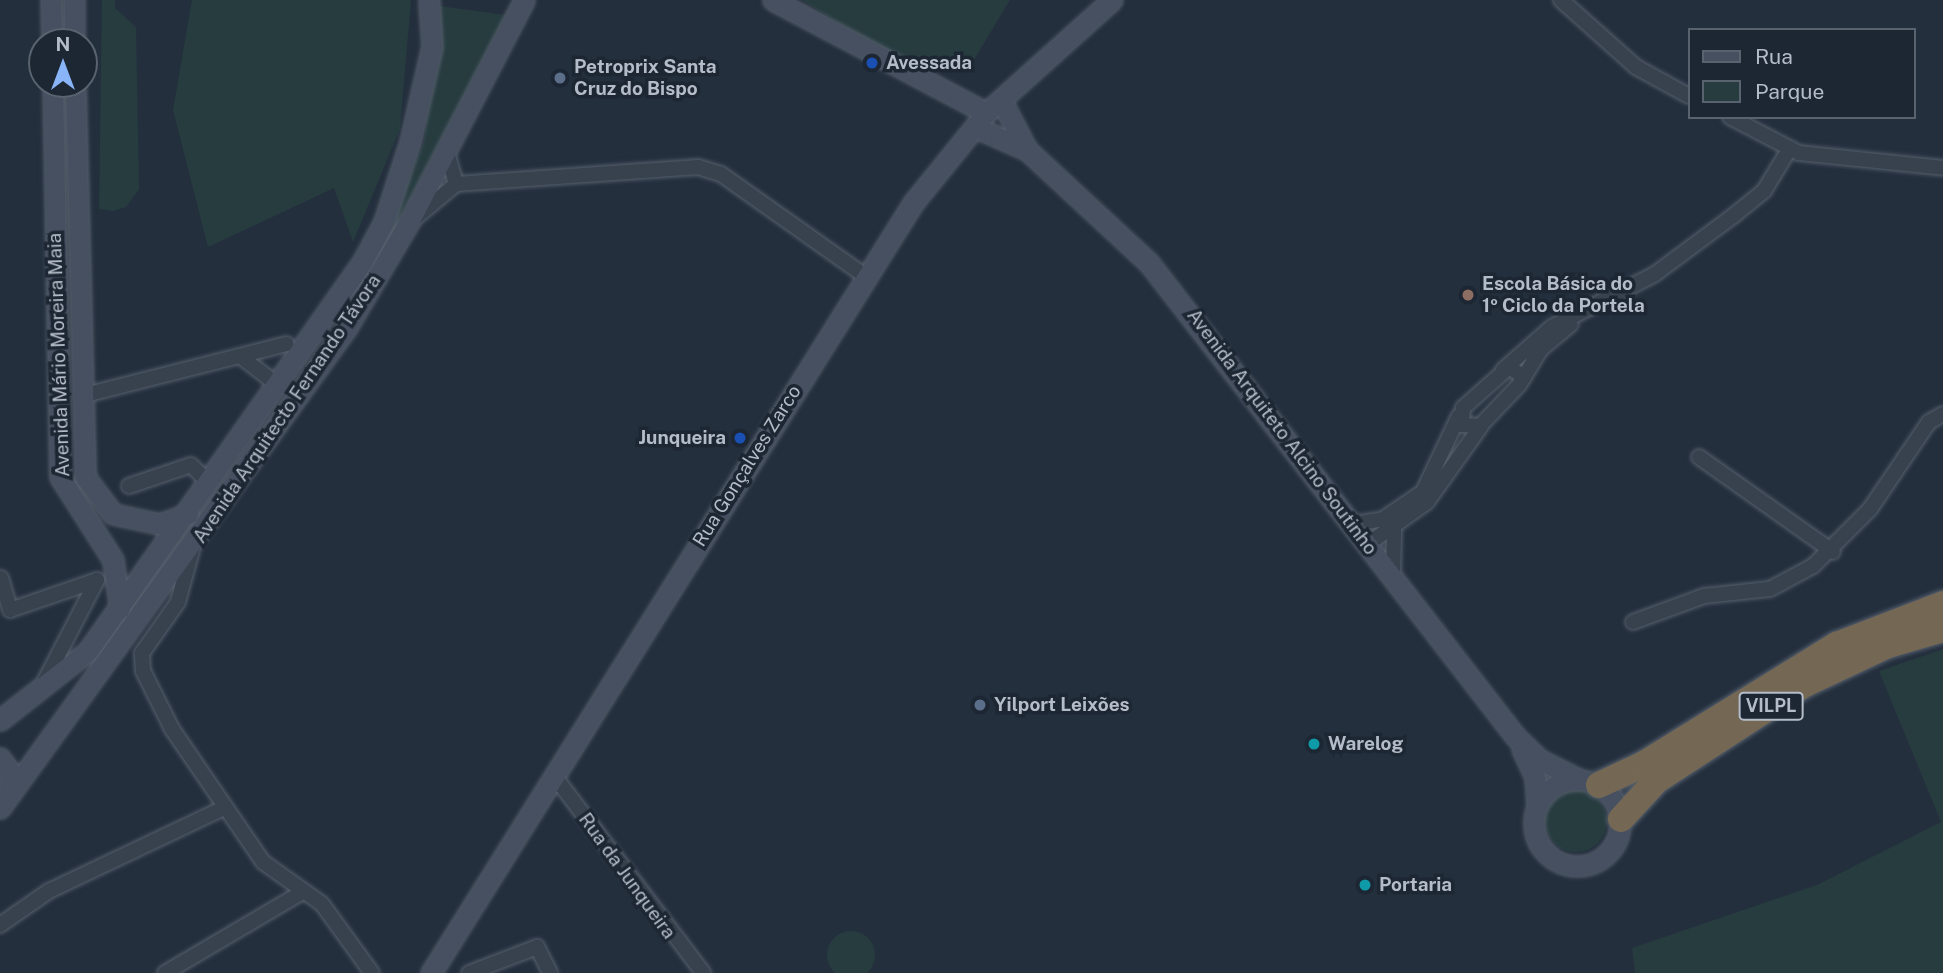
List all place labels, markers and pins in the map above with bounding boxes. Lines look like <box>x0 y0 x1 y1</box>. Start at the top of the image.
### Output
place label: Avessada <box>886 52 972 74</box>
marker: Avessada <box>864 55 880 71</box>
place label: Petroprix Santa Cruz do Bispo <box>574 56 717 100</box>
marker: Petroprix Santa Cruz do Bispo <box>552 70 568 86</box>
place label: Escola Básica do 1º Ciclo da Portela <box>1482 273 1645 317</box>
marker: Escola Básica do 1º Ciclo da Portela <box>1460 287 1476 303</box>
place label: Junqueira <box>638 427 726 449</box>
marker: Junqueira <box>732 430 748 446</box>
place label: Yilport Leixões <box>994 694 1130 716</box>
marker: Yilport Leixões <box>972 697 988 713</box>
place label: Warelog <box>1328 733 1403 755</box>
marker: Warelog <box>1306 736 1322 752</box>
place label: Portaria <box>1379 874 1452 896</box>
marker: Portaria <box>1357 877 1373 893</box>

